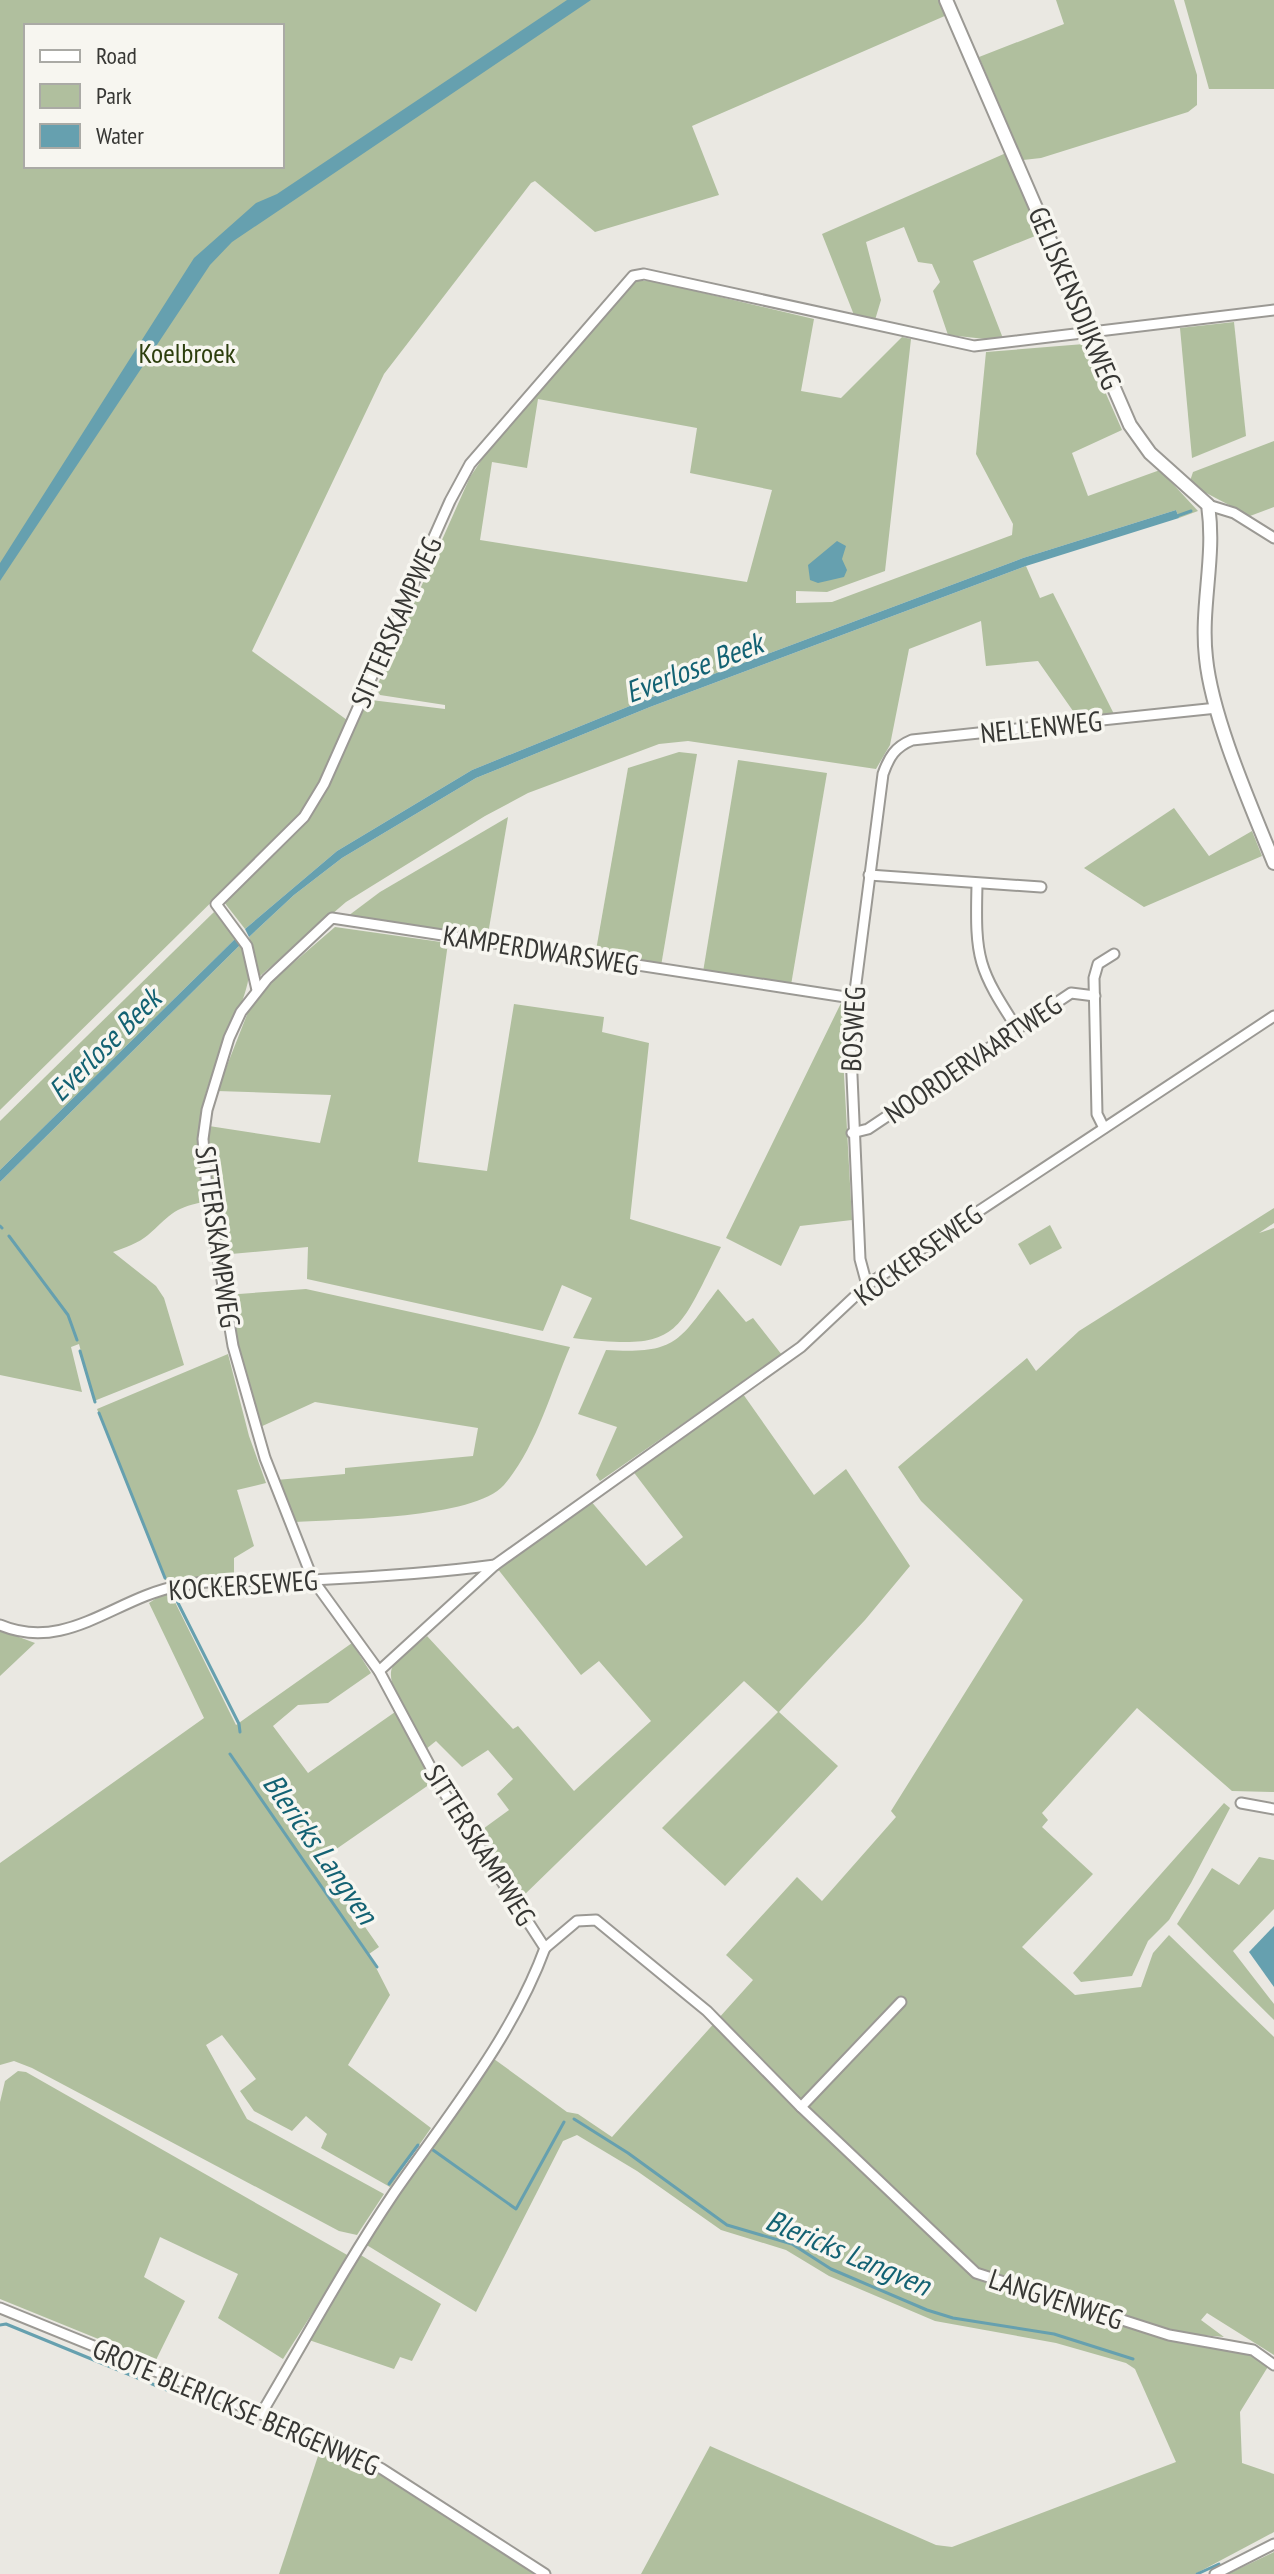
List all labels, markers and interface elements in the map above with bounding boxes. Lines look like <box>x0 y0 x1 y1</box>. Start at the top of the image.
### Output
legend <box>24 24 284 168</box>
text: Road <box>96 40 137 71</box>
text: Park <box>96 80 132 111</box>
text: Water <box>96 120 144 151</box>
street label: GELISKENSDIJKWEG <box>1020 201 1131 395</box>
park label: Koelbroek <box>138 334 236 371</box>
street label: SITTERSKAMPWEG <box>341 531 450 713</box>
water label: Everlose Beek <box>619 621 771 711</box>
street label: NELLENWEG <box>978 702 1104 751</box>
street label: KAMPERDWARSWEG <box>440 916 642 983</box>
water label: Everlose Beek <box>39 977 171 1109</box>
street label: BOSWEG <box>832 985 873 1072</box>
street label: NOORDERVAARTWEG <box>877 986 1068 1131</box>
street label: SITTERSKAMPWEG <box>187 1144 250 1330</box>
street label: KOCKERSEWEG <box>846 1196 989 1313</box>
street label: KOCKERSEWEG <box>167 1561 319 1608</box>
street label: SITTERSKAMPWEG <box>416 1757 545 1932</box>
water label: Blericks Langven <box>255 1766 388 1932</box>
water label: Blericks Langven <box>761 2200 938 2304</box>
street label: LANGVENWEG <box>985 2260 1128 2338</box>
street label: GROTE BLERICKSE BERGENWEG <box>87 2329 385 2484</box>

